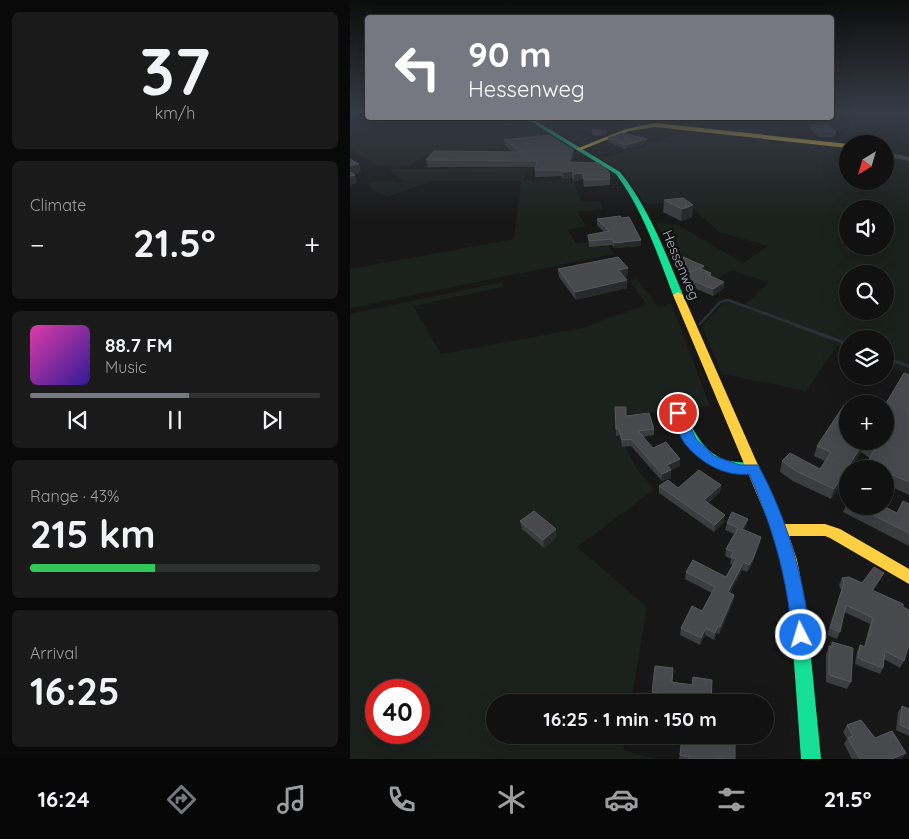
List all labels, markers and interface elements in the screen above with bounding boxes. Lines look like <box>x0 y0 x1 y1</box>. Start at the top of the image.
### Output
text: 37 <box>140 30 210 111</box>
text: 90 m <box>468 32 551 76</box>
icon: left <box>385 35 450 100</box>
text: Hessenweg <box>468 75 585 103</box>
text: km/h <box>155 103 195 123</box>
north arrow <box>839 135 894 190</box>
map controls <box>839 135 894 515</box>
text: Climate <box>30 195 86 215</box>
button: sound <box>839 200 894 255</box>
text: 21.5° <box>133 219 216 267</box>
text: − <box>30 227 45 262</box>
text: + <box>304 227 320 262</box>
street label: Hessenweg <box>658 227 704 303</box>
button: search <box>839 265 894 320</box>
button: layers <box>839 330 894 385</box>
text: 88.7 FM <box>105 333 173 357</box>
text: Music <box>105 357 147 377</box>
pin <box>657 392 699 434</box>
button: + <box>839 395 894 450</box>
icon: arrive <box>664 399 692 427</box>
icon: previous <box>64 406 92 434</box>
icon: pause <box>161 406 189 434</box>
icon: next <box>258 406 286 434</box>
button: − <box>839 460 894 515</box>
text: Range · 43% <box>30 486 120 506</box>
text: 215 km <box>30 510 156 558</box>
position arrow <box>774 608 826 660</box>
text: Arrival <box>30 643 78 663</box>
text: 16:25 <box>30 667 120 715</box>
speed limit sign: 40 <box>365 679 430 744</box>
text: 16:25 · 1 min · 150 m <box>543 707 717 731</box>
icon: directions <box>164 782 199 817</box>
icon: music <box>274 782 309 817</box>
icon: phone <box>384 782 419 817</box>
icon: climate <box>494 782 529 817</box>
icon: car <box>604 782 639 817</box>
icon: filters <box>714 782 749 817</box>
text: 16:24 <box>37 785 90 813</box>
text: 21.5° <box>824 785 872 813</box>

